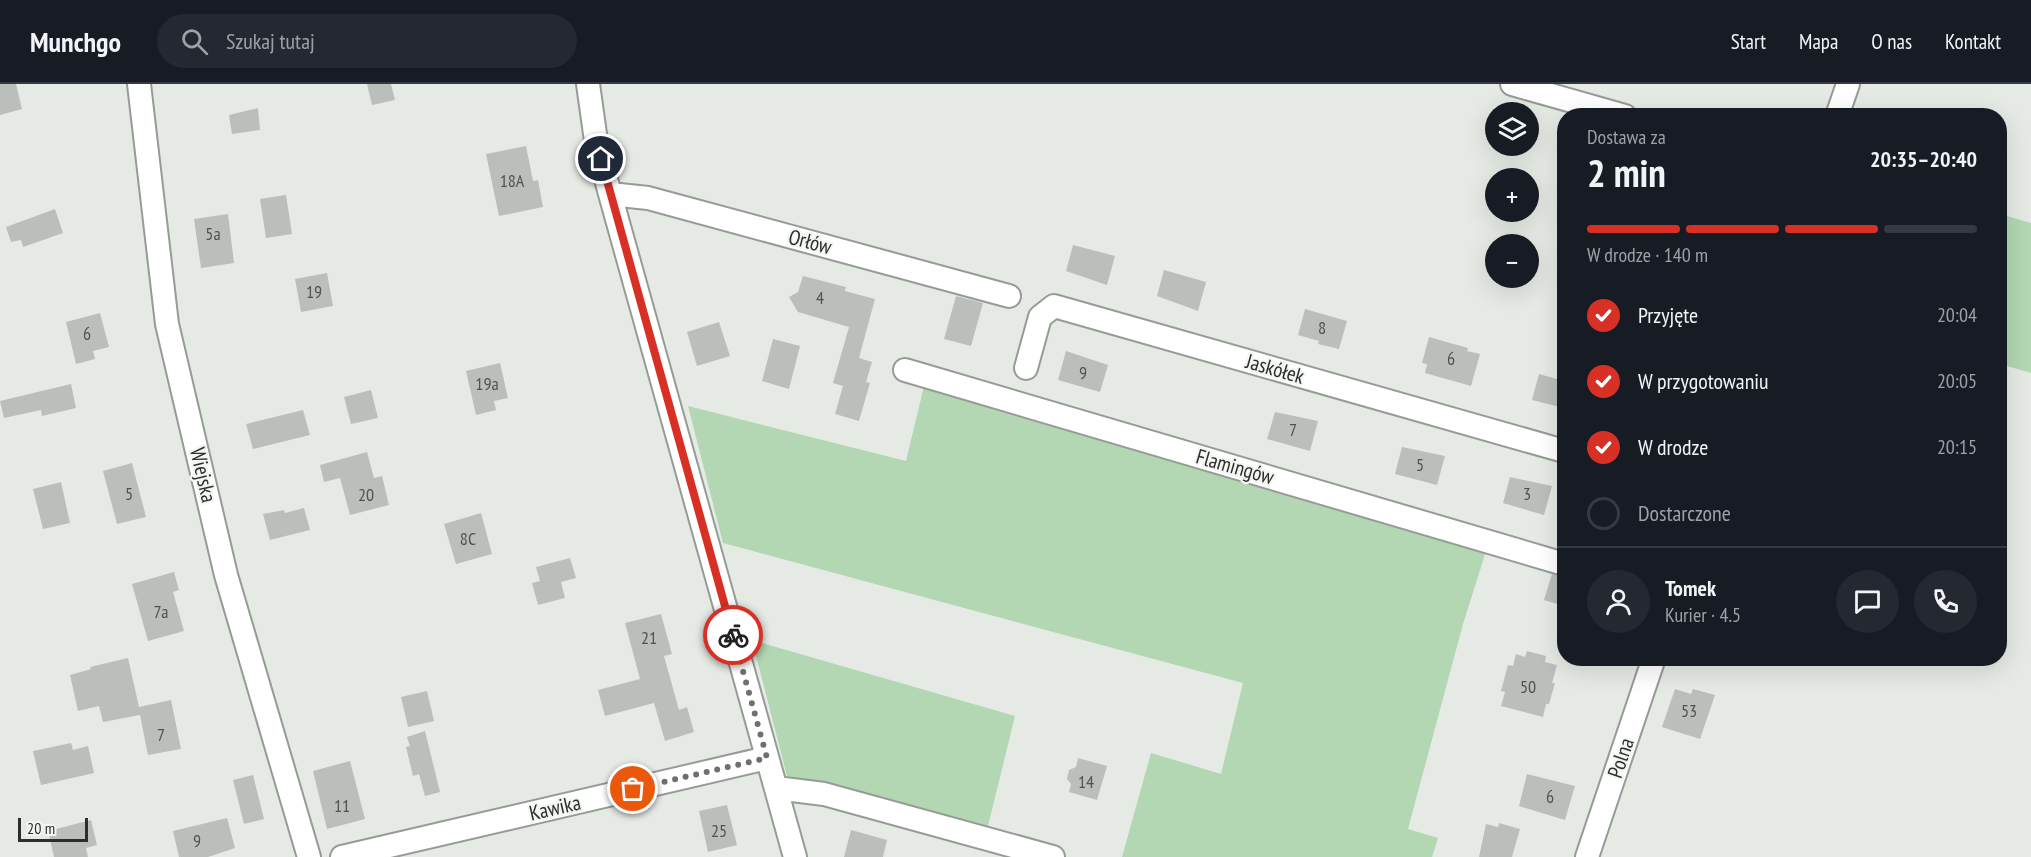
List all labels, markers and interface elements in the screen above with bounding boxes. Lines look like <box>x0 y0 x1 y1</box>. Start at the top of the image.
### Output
search box <box>157 14 577 68</box>
text: Munchgo <box>30 23 121 60</box>
icon: search <box>178 25 211 58</box>
text: Szukaj tutaj <box>226 27 315 55</box>
text: Start <box>1731 28 1766 55</box>
text: Mapa <box>1799 28 1838 55</box>
text: O nas <box>1871 28 1912 55</box>
text: Kontakt <box>1945 28 2001 55</box>
map controls <box>1485 102 1539 288</box>
button: layers <box>1485 102 1539 156</box>
text: Dostawa za <box>1587 124 1666 150</box>
pin <box>575 133 626 184</box>
icon: home <box>584 142 617 175</box>
text: 20:35–20:40 <box>1870 145 1977 173</box>
text: 2 min <box>1587 147 1666 198</box>
button: + <box>1485 168 1539 222</box>
house number: 18A <box>500 169 525 192</box>
house number: 5a <box>205 222 221 245</box>
street label: Orłów <box>786 223 835 260</box>
button: − <box>1485 234 1539 288</box>
text: W drodze · 140 m <box>1587 242 1708 268</box>
house number: 19 <box>306 280 322 303</box>
house number: 4 <box>816 286 824 309</box>
icon: check <box>1587 299 1620 332</box>
text: Przyjęte <box>1638 301 1698 329</box>
text: 20:04 <box>1937 302 1977 328</box>
house number: 8 <box>1318 316 1326 339</box>
house number: 6 <box>83 322 91 345</box>
street label: Jaskółek <box>1242 347 1307 390</box>
house number: 6 <box>1447 347 1455 370</box>
house number: 9 <box>1079 361 1087 384</box>
icon: check <box>1587 365 1620 398</box>
text: W przygotowaniu <box>1638 367 1769 395</box>
text: 20:05 <box>1937 368 1977 394</box>
house number: 19a <box>475 372 499 395</box>
house number: 7 <box>1289 418 1297 441</box>
icon: check <box>1587 431 1620 464</box>
text: W drodze <box>1638 433 1708 461</box>
text: 20:15 <box>1937 434 1977 460</box>
street label: Flamingów <box>1193 443 1278 491</box>
street label: Wiejska <box>184 445 223 505</box>
house number: 5 <box>1416 453 1424 476</box>
house number: 5 <box>125 482 133 505</box>
house number: 3 <box>1523 482 1531 505</box>
house number: 20 <box>358 483 374 506</box>
text: Dostarczone <box>1638 499 1731 527</box>
house number: 8C <box>460 527 476 550</box>
button: person <box>1587 570 1650 633</box>
button: chat <box>1836 570 1899 633</box>
button: phone <box>1914 570 1977 633</box>
text: Tomek <box>1665 574 1716 602</box>
house number: 7a <box>153 600 169 623</box>
text: Kurier · 4.5 <box>1665 602 1741 628</box>
courier <box>703 605 763 665</box>
icon: bike <box>717 619 750 652</box>
house number: 21 <box>641 626 657 649</box>
house number: 50 <box>1520 675 1536 698</box>
house number: 53 <box>1681 699 1697 722</box>
house number: 7 <box>157 723 165 746</box>
street label: Polna <box>1601 734 1640 781</box>
pin <box>607 763 658 814</box>
house number: 14 <box>1078 770 1094 793</box>
icon: bag <box>616 772 649 805</box>
house number: 6 <box>1546 785 1554 808</box>
street label: Kawika <box>527 789 583 826</box>
house number: 11 <box>334 794 350 817</box>
scale bar <box>18 815 88 842</box>
text: 20 m <box>27 818 55 838</box>
house number: 25 <box>711 819 727 842</box>
house number: 9 <box>193 829 201 852</box>

